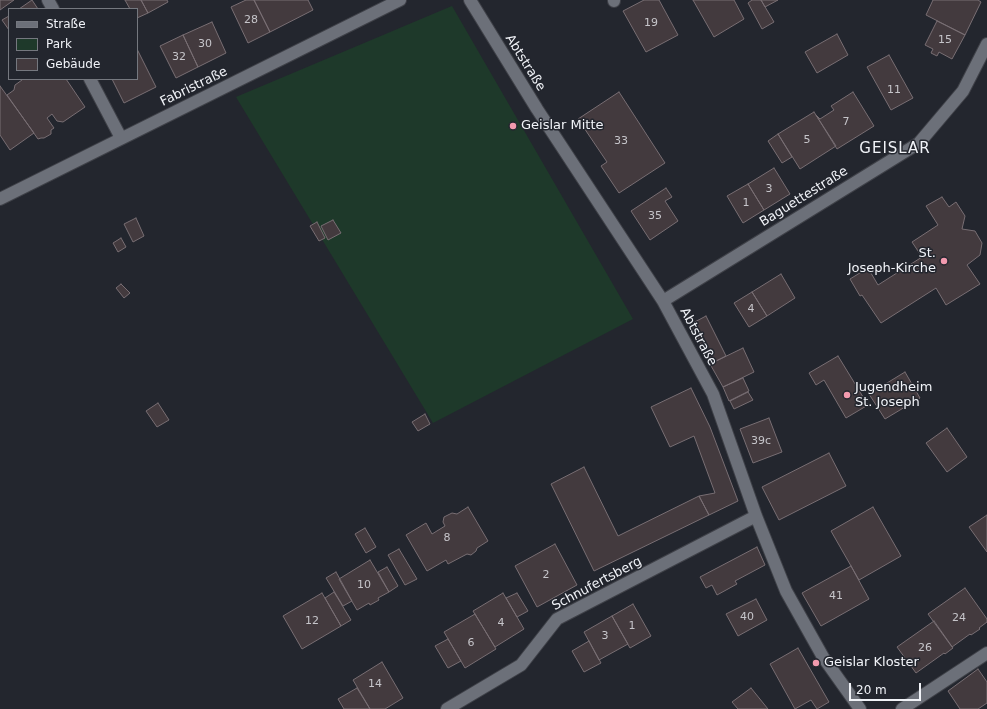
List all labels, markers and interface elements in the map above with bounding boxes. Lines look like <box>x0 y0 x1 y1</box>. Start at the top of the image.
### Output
legend <box>8 8 138 80</box>
house number: 28 <box>244 13 258 27</box>
house number: 19 <box>644 16 658 30</box>
text: Straße <box>46 17 86 31</box>
street label: Abtstraße <box>502 32 548 94</box>
house number: 15 <box>938 33 952 47</box>
text: Park <box>46 37 72 51</box>
house number: 30 <box>198 37 212 51</box>
house number: 32 <box>172 50 186 64</box>
text: Gebäude <box>46 57 100 71</box>
street label: Fabristraße <box>158 64 230 110</box>
house number: 11 <box>887 83 901 97</box>
house number: 7 <box>843 115 849 129</box>
place label: Geislar Mitte <box>521 118 604 134</box>
marker: Geislar Mitte <box>508 121 518 131</box>
house number: 5 <box>804 133 810 147</box>
house number: 33 <box>614 134 628 148</box>
district label: GEISLAR <box>859 140 931 158</box>
street label: Baguettestraße <box>757 164 851 230</box>
house number: 3 <box>766 182 772 196</box>
house number: 1 <box>743 196 749 210</box>
house number: 35 <box>648 209 662 223</box>
place label: St. Joseph-Kirche <box>848 246 936 277</box>
marker: St. Joseph-Kirche <box>939 256 949 266</box>
house number: 4 <box>748 302 754 316</box>
street label: Abtstraße <box>676 305 720 369</box>
place label: Jugendheim St. Joseph <box>855 380 932 411</box>
marker: Jugendheim St. Joseph <box>842 390 852 400</box>
house number: 39c <box>751 434 771 448</box>
house number: 8 <box>444 531 450 545</box>
street label: Schnufertsberg <box>549 554 645 614</box>
house number: 2 <box>543 568 549 582</box>
house number: 10 <box>357 578 371 592</box>
house number: 41 <box>829 589 843 603</box>
house number: 40 <box>740 610 754 624</box>
house number: 24 <box>952 611 966 625</box>
house number: 12 <box>305 614 319 628</box>
house number: 4 <box>498 616 504 630</box>
house number: 1 <box>629 619 635 633</box>
house number: 3 <box>602 629 608 643</box>
house number: 6 <box>468 636 474 650</box>
house number: 26 <box>918 641 932 655</box>
place label: Geislar Kloster <box>824 655 919 671</box>
marker: Geislar Kloster <box>811 658 821 668</box>
scale bar <box>851 675 923 701</box>
house number: 14 <box>368 677 382 691</box>
text: 20 m <box>856 683 887 697</box>

